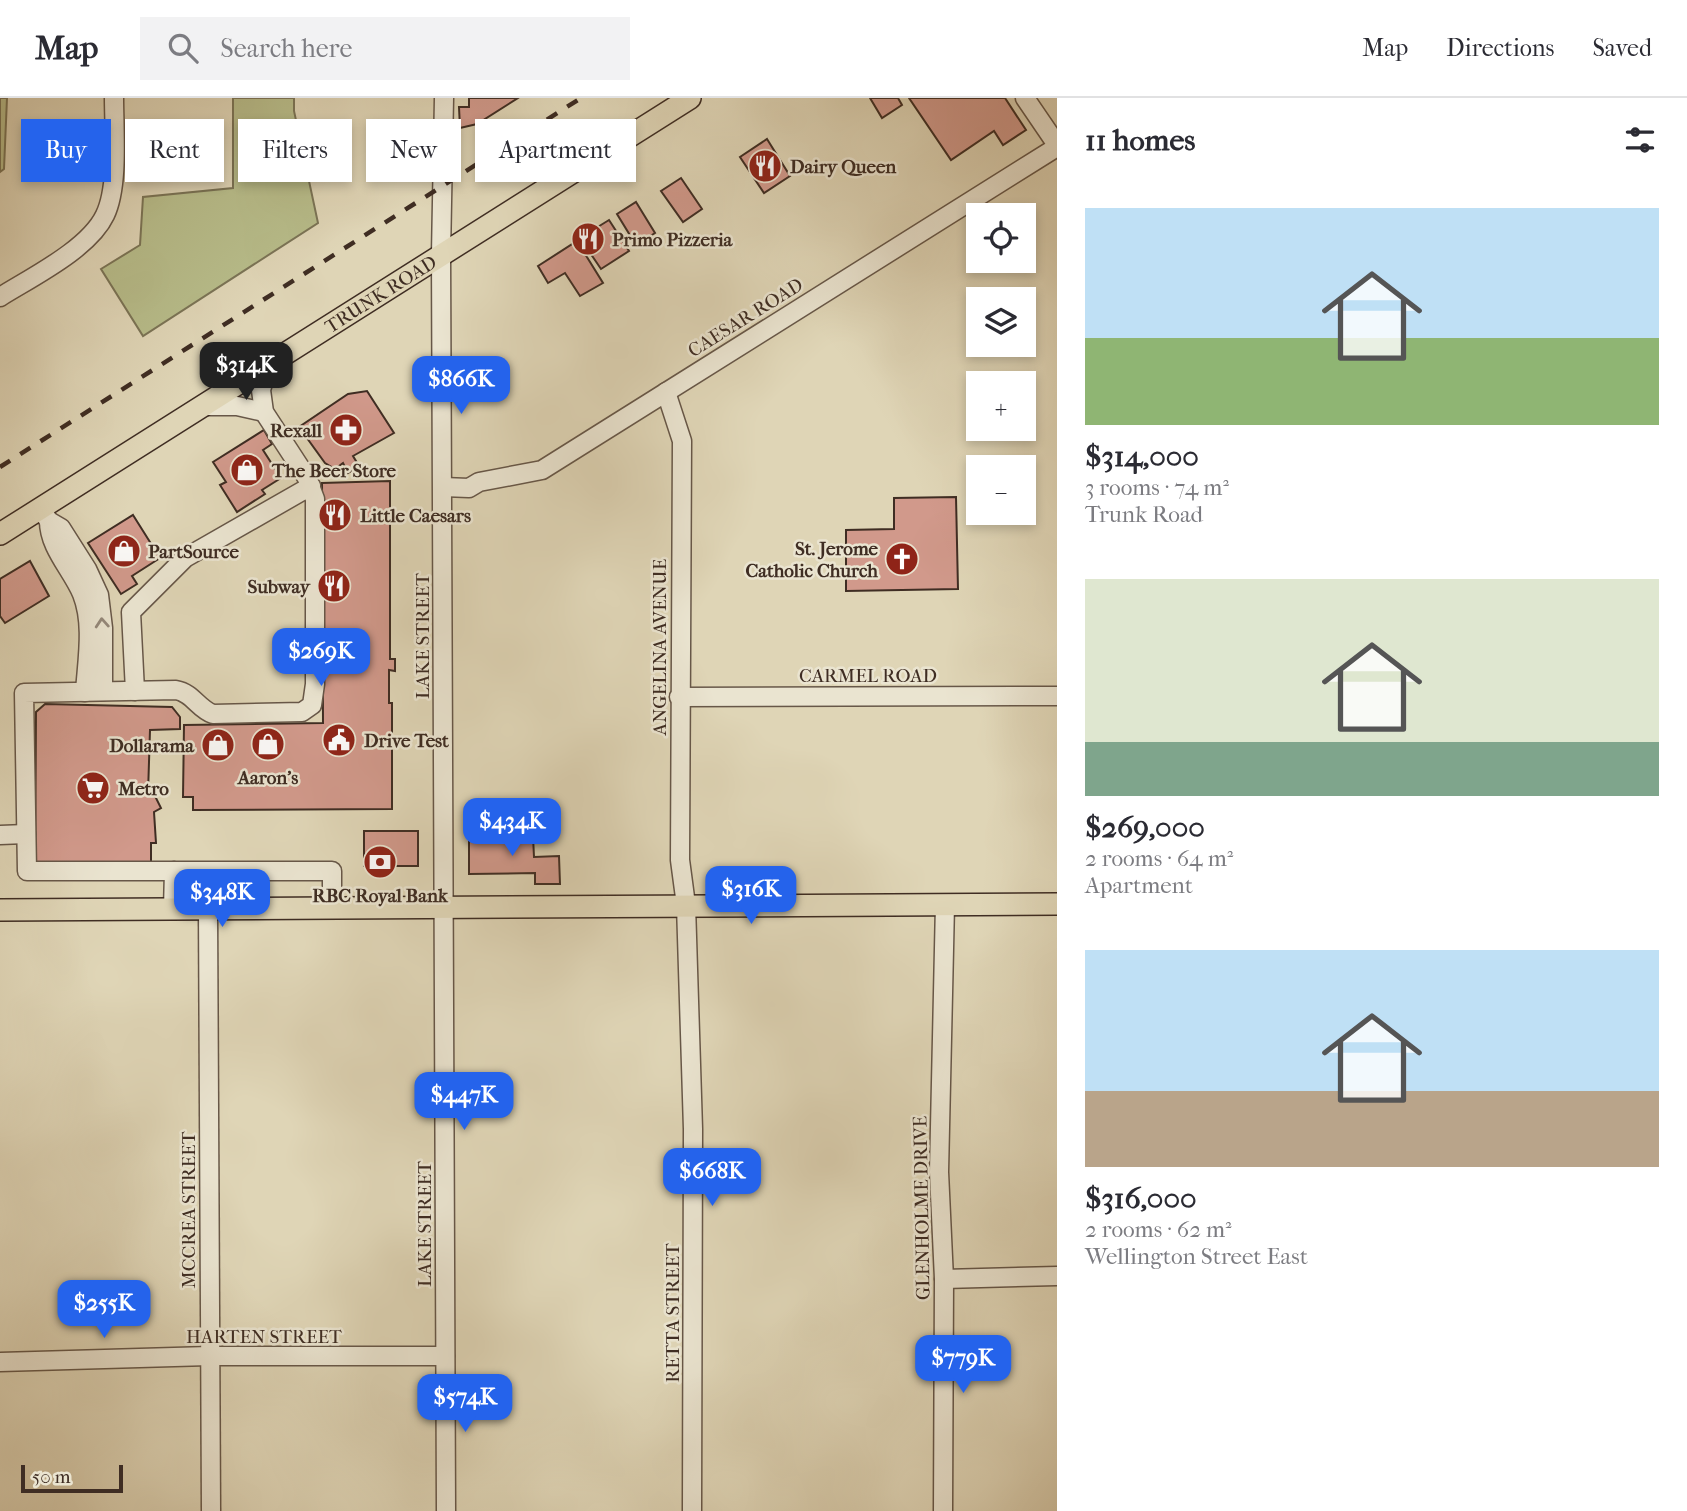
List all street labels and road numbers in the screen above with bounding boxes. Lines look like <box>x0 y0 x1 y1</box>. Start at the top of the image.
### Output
street label: TRUNK ROAD <box>321 251 441 338</box>
street label: CAESAR ROAD <box>684 274 807 362</box>
street label: ANGELINA AVENUE <box>649 558 671 736</box>
street label: LAKE STREET <box>412 573 434 699</box>
street label: CARMEL ROAD <box>799 665 937 687</box>
street label: GLENHOLME DRIVE <box>909 1115 935 1300</box>
street label: MCCREA STREET <box>178 1131 200 1288</box>
street label: LAKE STREET <box>414 1161 436 1287</box>
street label: RETTA STREET <box>662 1243 684 1383</box>
street label: HARTEN STREET <box>186 1326 342 1348</box>

